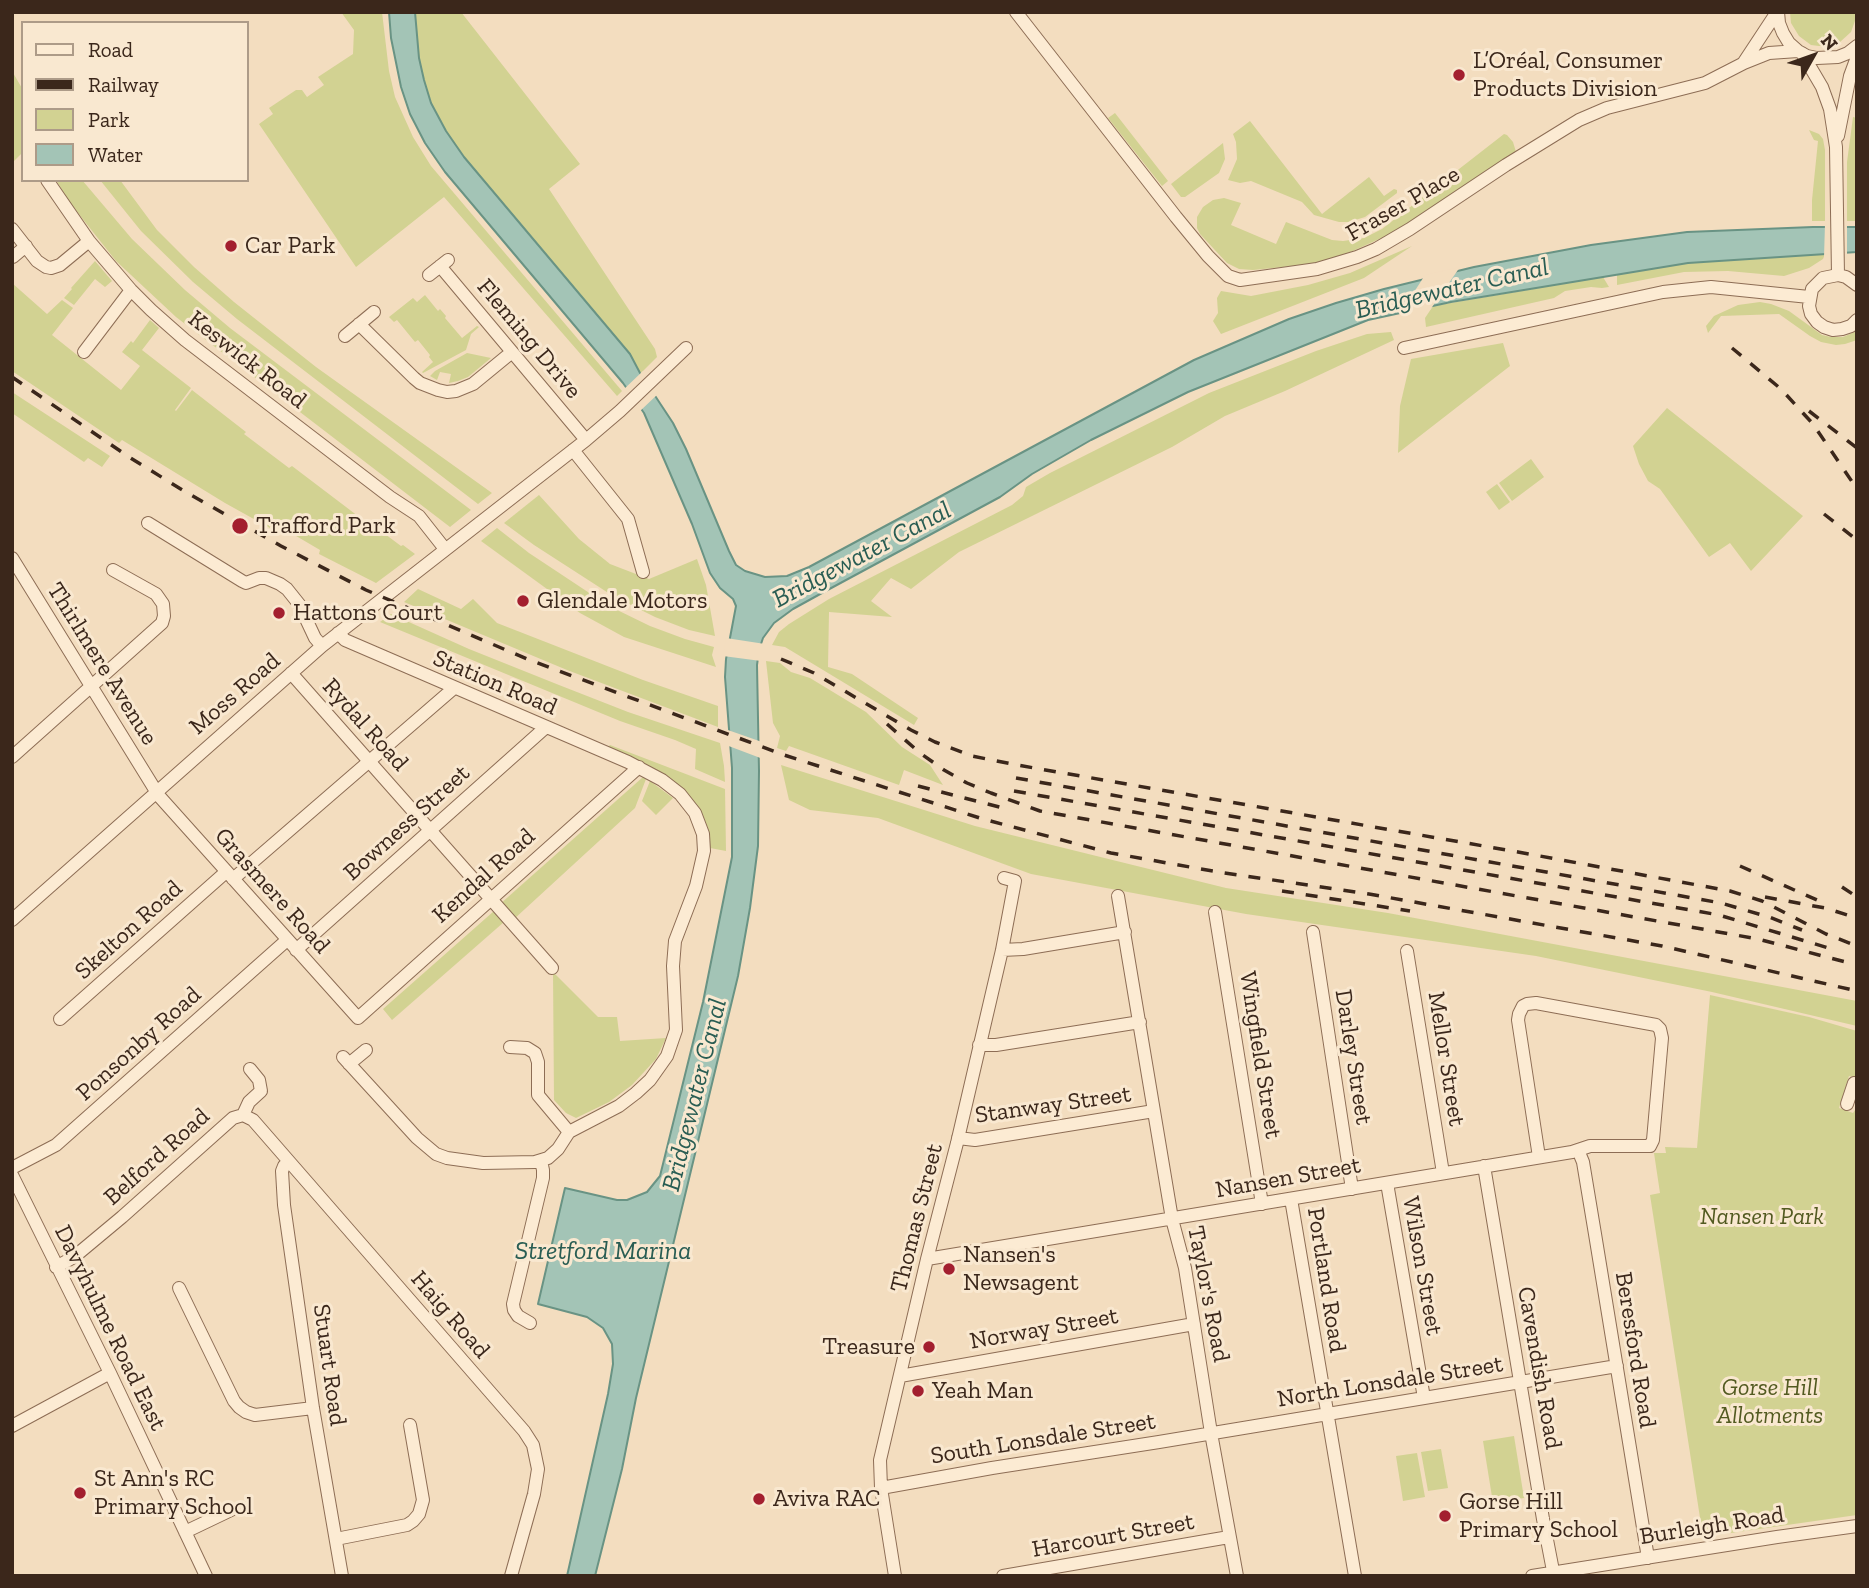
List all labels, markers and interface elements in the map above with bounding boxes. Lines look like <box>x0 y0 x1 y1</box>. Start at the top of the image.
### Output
legend <box>21 21 248 182</box>
north arrow <box>1778 21 1848 91</box>
text: N <box>1816 29 1843 55</box>
text: Road <box>88 37 133 62</box>
place label: L’Oréal, Consumer Products Division <box>1473 47 1663 103</box>
marker: L’Oréal, Consumer Products Division <box>1451 67 1467 83</box>
text: Railway <box>88 72 159 97</box>
text: Park <box>88 107 130 132</box>
text: Water <box>88 142 143 167</box>
street label: Fraser Place <box>1341 160 1465 248</box>
place label: Car Park <box>245 232 335 260</box>
marker: Car Park <box>223 238 239 254</box>
water label: Bridgewater Canal <box>1352 252 1552 326</box>
street label: Fleming Drive <box>471 273 587 405</box>
street label: Keswick Road <box>182 305 312 415</box>
water label: Bridgewater Canal <box>767 495 957 615</box>
place label: Trafford Park <box>256 512 395 540</box>
marker: Trafford Park <box>230 516 250 536</box>
street label: Thirlmere Avenue <box>40 577 164 751</box>
place label: Glendale Motors <box>537 587 708 615</box>
marker: Glendale Motors <box>515 593 531 609</box>
place label: Hattons Court <box>293 599 443 627</box>
marker: Hattons Court <box>271 605 287 621</box>
street label: Station Road <box>429 644 561 722</box>
street label: Moss Road <box>184 647 286 741</box>
street label: Rydal Road <box>316 673 414 777</box>
street label: Bowness Street <box>338 759 476 887</box>
street label: Grasmere Road <box>208 822 336 960</box>
street label: Kendal Road <box>427 822 541 930</box>
street label: Skelton Road <box>69 874 189 986</box>
street label: Wingfield Street <box>1233 969 1287 1141</box>
street label: Ponsonby Road <box>71 981 207 1107</box>
street label: Darley Street <box>1328 987 1378 1127</box>
street label: Mellor Street <box>1421 990 1471 1128</box>
water label: Bridgewater Canal <box>656 995 734 1195</box>
street label: Stanway Street <box>973 1080 1133 1130</box>
street label: Belford Road <box>98 1102 216 1212</box>
street label: Thomas Street <box>885 1141 949 1295</box>
street label: Nansen Street <box>1213 1151 1363 1205</box>
street label: Wilson Street <box>1396 1194 1448 1338</box>
park label: Nansen Park <box>1700 1203 1824 1231</box>
street label: Portland Road <box>1300 1205 1352 1355</box>
street label: Davyhulme Road East <box>48 1221 172 1435</box>
street label: Taylor's Road <box>1181 1223 1235 1365</box>
water label: Stretford Marina <box>515 1236 691 1268</box>
place label: Nansen's Newsagent <box>963 1241 1079 1297</box>
marker: Nansen's Newsagent <box>941 1261 957 1277</box>
street label: Haig Road <box>404 1265 496 1365</box>
street label: Beresford Road <box>1608 1270 1662 1430</box>
street label: Cavendish Road <box>1511 1285 1567 1451</box>
street label: Stuart Road <box>306 1302 352 1428</box>
street label: Norway Street <box>968 1302 1120 1356</box>
place label: Treasure <box>822 1333 915 1361</box>
marker: Treasure <box>921 1339 937 1355</box>
street label: North Lonsdale Street <box>1275 1350 1505 1414</box>
park label: Gorse Hill Allotments <box>1717 1374 1823 1430</box>
place label: Yeah Man <box>932 1377 1033 1405</box>
marker: Yeah Man <box>910 1383 926 1399</box>
street label: South Lonsdale Street <box>929 1407 1157 1471</box>
place label: St Ann's RC Primary School <box>94 1465 253 1521</box>
marker: St Ann's RC Primary School <box>72 1485 88 1501</box>
place label: Aviva RAC <box>773 1485 881 1513</box>
place label: Gorse Hill Primary School <box>1459 1488 1618 1544</box>
marker: Aviva RAC <box>751 1491 767 1507</box>
street label: Burleigh Road <box>1638 1500 1786 1552</box>
street label: Harcourt Street <box>1030 1508 1196 1564</box>
marker: Gorse Hill Primary School <box>1437 1508 1453 1524</box>

